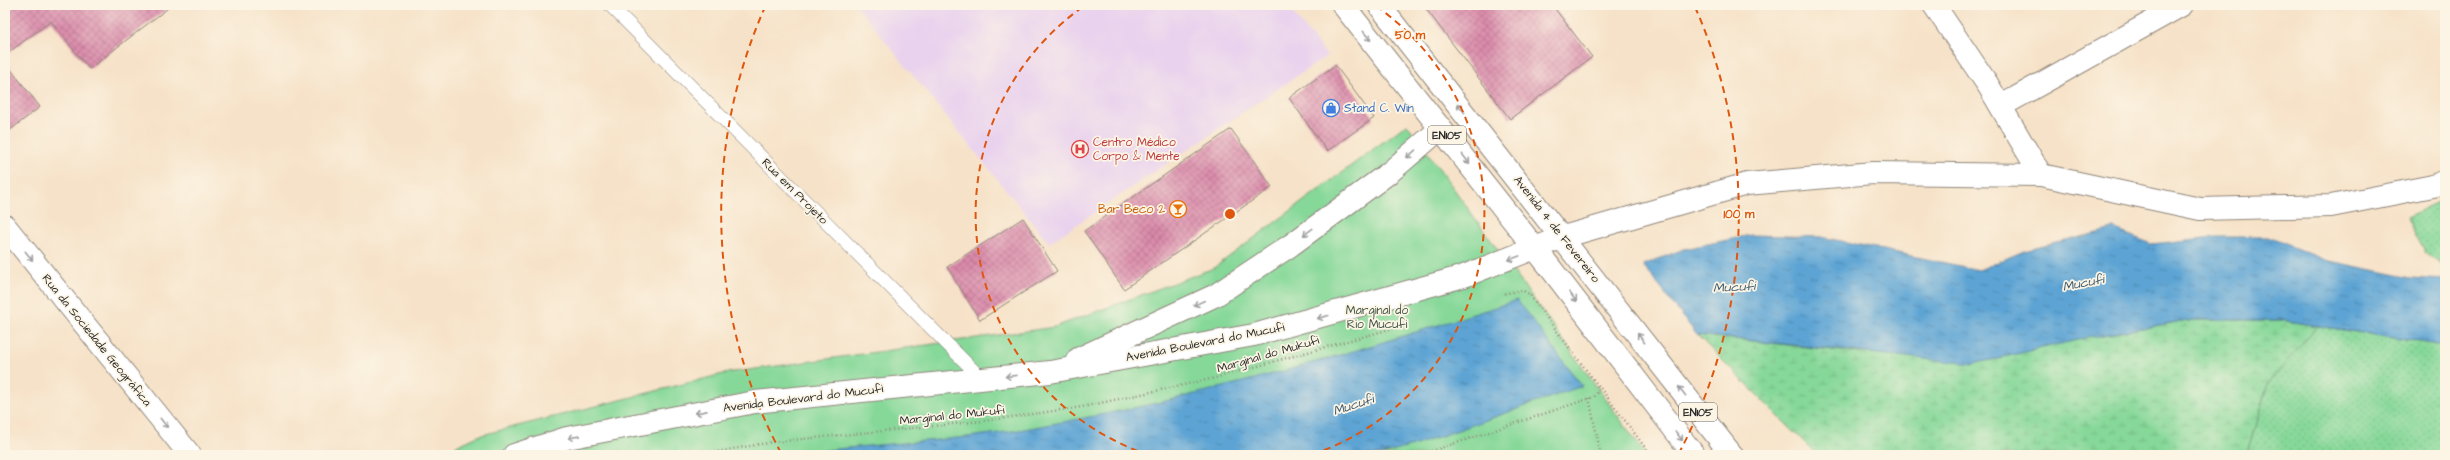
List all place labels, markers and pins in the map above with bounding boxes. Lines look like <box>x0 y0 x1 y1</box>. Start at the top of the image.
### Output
shop icon: Stand C. Win <box>1321 98 1341 118</box>
place label: Stand C. Win <box>1344 100 1414 117</box>
place label: Centro Médico Corpo & Mente <box>1093 134 1180 165</box>
hospital icon: Centro Médico Corpo & Mente <box>1070 139 1090 159</box>
bar icon: Bar Beco 2 <box>1168 199 1188 219</box>
place label: Bar Beco 2 <box>1098 201 1165 218</box>
centre of rings <box>1223 207 1237 221</box>

